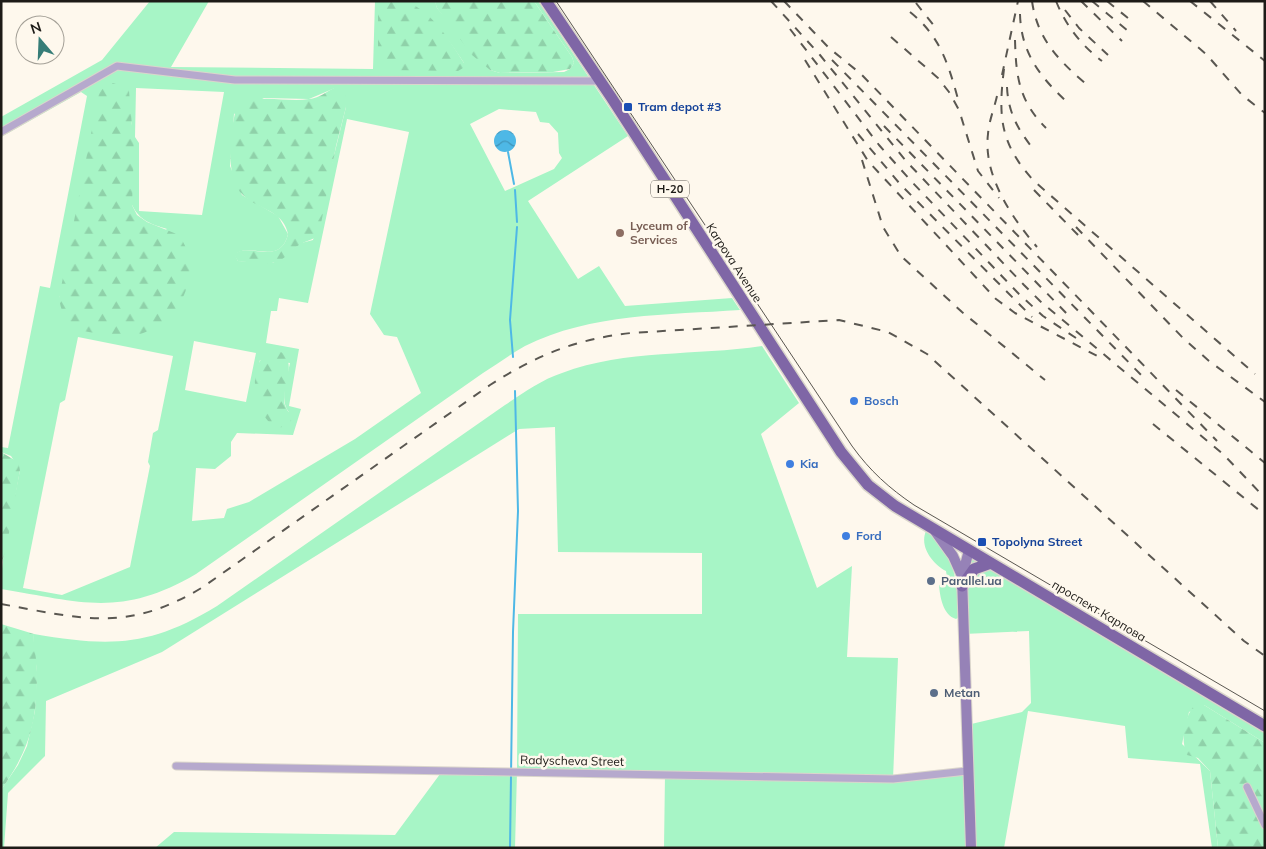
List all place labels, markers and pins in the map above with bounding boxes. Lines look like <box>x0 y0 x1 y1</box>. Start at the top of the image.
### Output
place label: Tram depot #3 <box>638 99 721 114</box>
marker: Tram depot #3 <box>622 101 634 113</box>
place label: Lyceum of Services <box>630 218 688 247</box>
marker: Lyceum of Services <box>614 227 626 239</box>
place label: Bosch <box>864 393 899 408</box>
marker: Bosch <box>848 395 860 407</box>
place label: Kia <box>800 456 819 471</box>
marker: Kia <box>784 458 796 470</box>
place label: Ford <box>856 528 882 543</box>
marker: Ford <box>840 530 852 542</box>
place label: Topolyna Street <box>992 534 1083 549</box>
marker: Topolyna Street <box>976 536 988 548</box>
place label: Parallel.ua <box>941 573 1002 588</box>
marker: Parallel.ua <box>925 575 937 587</box>
place label: Metan <box>944 685 980 700</box>
marker: Metan <box>928 687 940 699</box>

